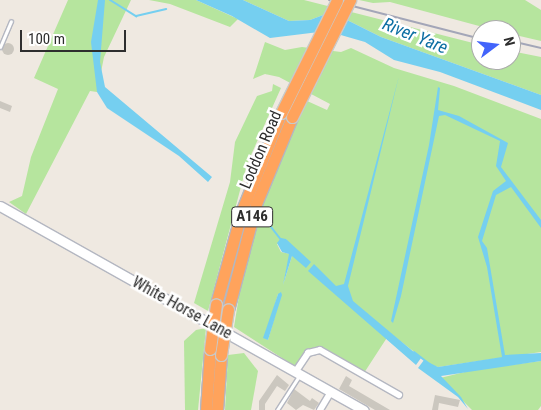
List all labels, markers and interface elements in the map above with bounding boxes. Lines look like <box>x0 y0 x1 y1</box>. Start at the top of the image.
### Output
water label: River Yare <box>379 13 451 59</box>
scale bar <box>22 20 129 52</box>
north arrow <box>471 20 521 70</box>
text: 100 m <box>28 30 65 48</box>
text: N <box>501 35 518 48</box>
street label: Loddon Road <box>236 108 286 192</box>
road number: A146 <box>231 204 273 230</box>
street label: White Horse Lane <box>129 273 235 343</box>

